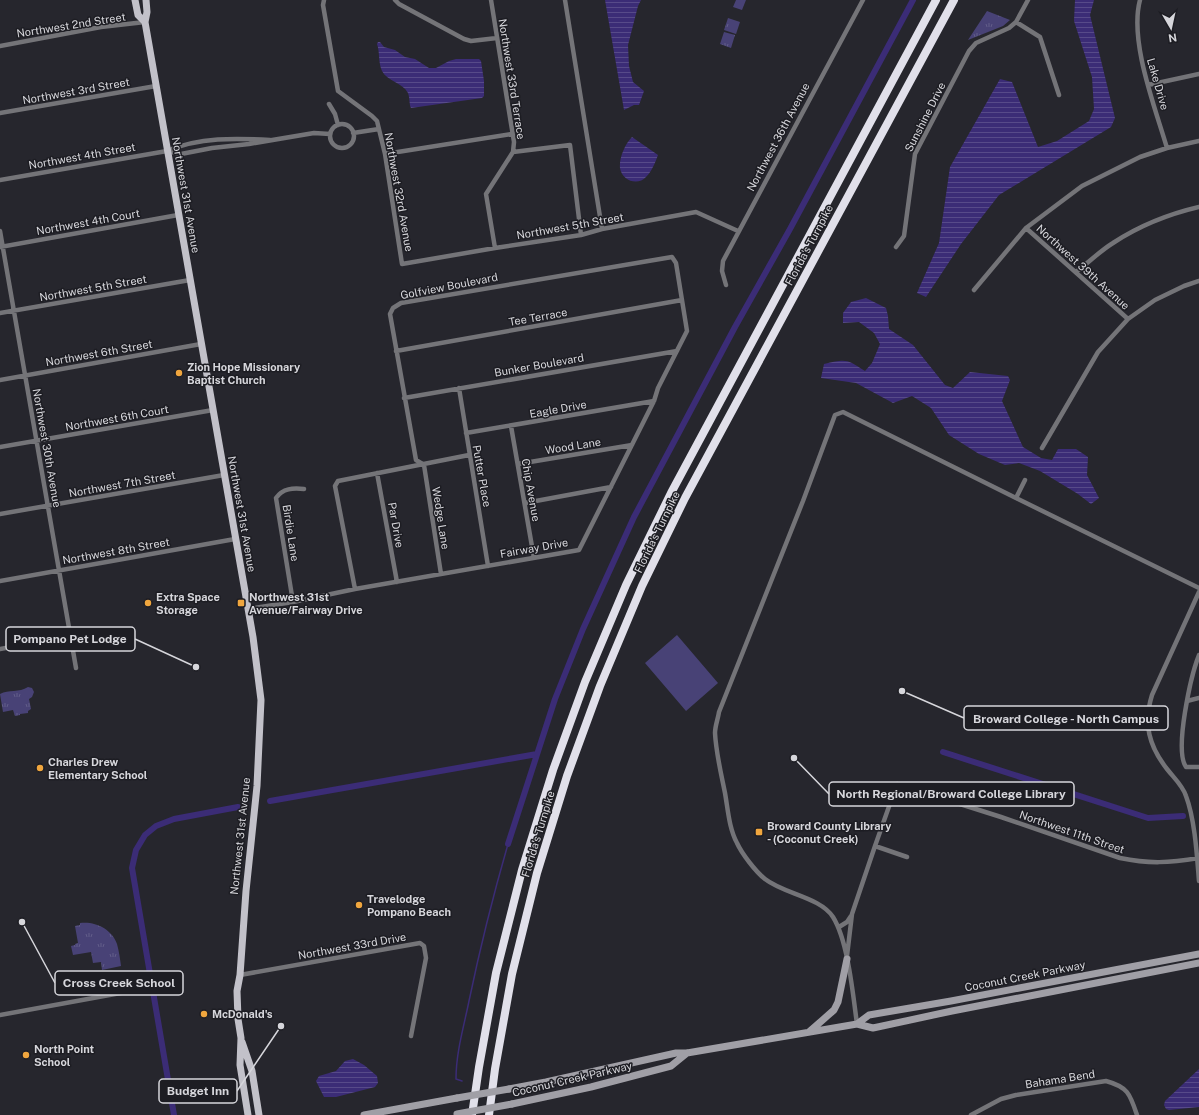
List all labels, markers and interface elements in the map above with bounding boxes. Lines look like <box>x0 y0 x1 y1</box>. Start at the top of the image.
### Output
north arrow <box>1151 8 1191 48</box>
street label: Northwest 2nd Street <box>16 10 126 40</box>
street label: Northwest 33rd Terrace <box>497 18 527 140</box>
text: N <box>1167 31 1178 44</box>
street label: Lake Drive <box>1145 57 1171 111</box>
street label: Northwest 3rd Street <box>21 76 131 106</box>
street label: Sunshine Drive <box>902 80 948 154</box>
street label: Northwest 36th Avenue <box>744 81 812 193</box>
street label: Northwest 32rd Avenue <box>383 131 415 253</box>
street label: Northwest 31st Avenue <box>170 136 202 254</box>
street label: Northwest 4th Street <box>28 141 136 171</box>
street label: Florida's Turnpike <box>783 203 835 287</box>
street label: Northwest 4th Court <box>35 207 141 237</box>
street label: Northwest 5th Street <box>516 211 624 241</box>
street label: Northwest 39th Avenue <box>1034 222 1132 312</box>
street label: Golfview Boulevard <box>399 271 499 301</box>
street label: Northwest 5th Street <box>39 273 147 303</box>
street label: Tee Terrace <box>508 306 568 328</box>
street label: Northwest 6th Street <box>45 338 153 368</box>
street label: Bunker Boulevard <box>493 351 585 379</box>
place label: Zion Hope Missionary Baptist Church <box>187 361 301 386</box>
marker: Zion Hope Missionary Baptist Church <box>174 368 184 378</box>
street label: Northwest 30th Avenue <box>31 388 63 508</box>
street label: Eagle Drive <box>528 398 588 420</box>
street label: Northwest 6th Court <box>64 403 170 433</box>
street label: Wood Lane <box>544 436 602 456</box>
street label: Putter Place <box>471 444 493 508</box>
street label: Northwest 31st Avenue <box>226 455 258 573</box>
street label: Chip Avenue <box>520 458 542 522</box>
street label: Northwest 7th Street <box>68 469 176 499</box>
street label: Wedge Lane <box>430 486 452 550</box>
street label: Florida's Turnpike <box>632 489 682 575</box>
street label: Par Drive <box>386 501 406 549</box>
street label: Birdie Lane <box>281 504 301 562</box>
street label: Northwest 8th Street <box>61 536 171 566</box>
street label: Fairway Drive <box>499 536 569 560</box>
place label: Extra Space Storage <box>156 591 220 616</box>
place label: Northwest 31st Avenue/Fairway Drive <box>249 591 363 616</box>
marker: Extra Space Storage <box>143 598 153 608</box>
marker: Northwest 31st Avenue/Fairway Drive <box>236 598 246 608</box>
callout: Pompano Pet Lodge <box>6 627 135 651</box>
text: Pompano Pet Lodge <box>13 632 127 646</box>
callout: Broward College - North Campus <box>964 706 1168 730</box>
text: Broward College - North Campus <box>973 712 1159 726</box>
place label: Charles Drew Elementary School <box>48 756 148 781</box>
marker: Charles Drew Elementary School <box>35 763 45 773</box>
street label: Northwest 31st Avenue <box>228 777 252 895</box>
callout: North Regional/Broward College Library <box>829 782 1074 806</box>
text: North Regional/Broward College Library <box>836 787 1066 801</box>
street label: Florida's Turnpike <box>519 789 557 879</box>
street label: Northwest 11th Street <box>1018 808 1126 856</box>
place label: Broward County Library - (Coconut Creek) <box>767 820 892 845</box>
marker: Broward County Library - (Coconut Creek) <box>754 827 764 837</box>
place label: Travelodge Pompano Beach <box>367 893 451 918</box>
marker: Travelodge Pompano Beach <box>354 900 364 910</box>
street label: Northwest 33rd Drive <box>297 931 407 961</box>
street label: Coconut Creek Parkway <box>964 958 1086 994</box>
callout: Cross Creek School <box>55 971 183 995</box>
text: Cross Creek School <box>63 976 175 990</box>
place label: McDonald's <box>212 1008 273 1020</box>
marker: McDonald's <box>199 1009 209 1019</box>
place label: North Point School <box>34 1043 94 1068</box>
marker: North Point School <box>21 1050 31 1060</box>
street label: Coconut Creek Parkway <box>511 1059 633 1099</box>
street label: Bahama Bend <box>1024 1068 1096 1090</box>
callout: Budget Inn <box>159 1079 237 1103</box>
text: Budget Inn <box>167 1084 229 1098</box>

